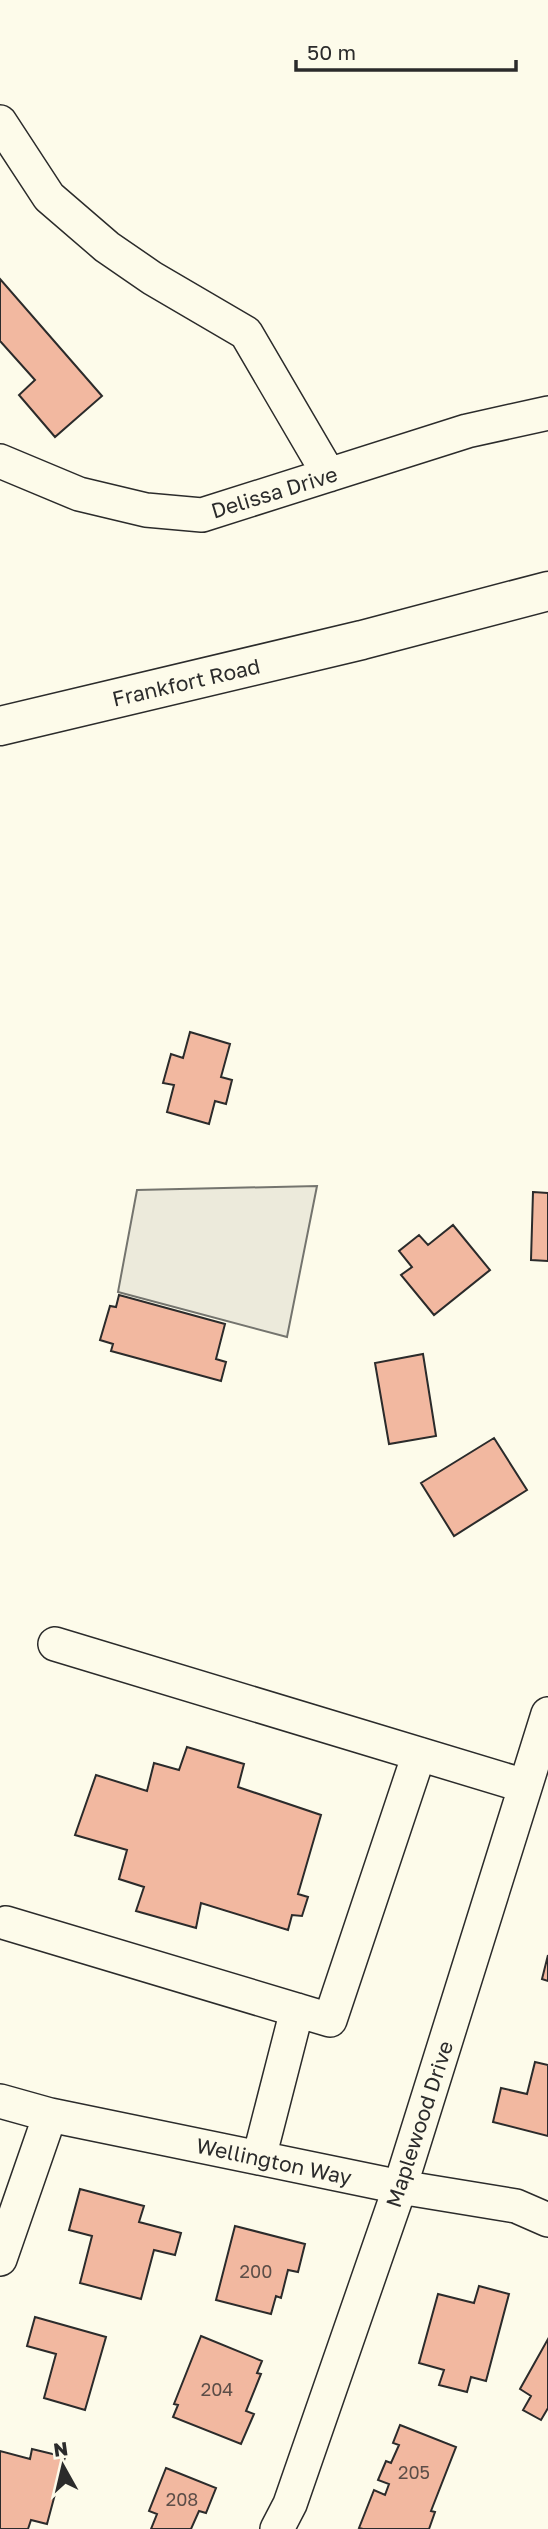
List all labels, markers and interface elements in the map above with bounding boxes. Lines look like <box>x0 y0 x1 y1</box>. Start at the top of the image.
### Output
scale bar <box>296 28 516 72</box>
text: 50 m <box>307 39 356 65</box>
street label: Delissa Drive <box>208 460 340 524</box>
street label: Frankfort Road <box>110 652 262 712</box>
street label: Maplewood Drive <box>380 2037 458 2211</box>
street label: Wellington Way <box>194 2132 354 2190</box>
house number: 200 <box>240 2260 272 2282</box>
house number: 204 <box>201 2378 233 2400</box>
north arrow <box>28 2431 98 2501</box>
text: N <box>52 2436 69 2461</box>
house number: 205 <box>398 2461 430 2483</box>
house number: 208 <box>166 2488 198 2510</box>

